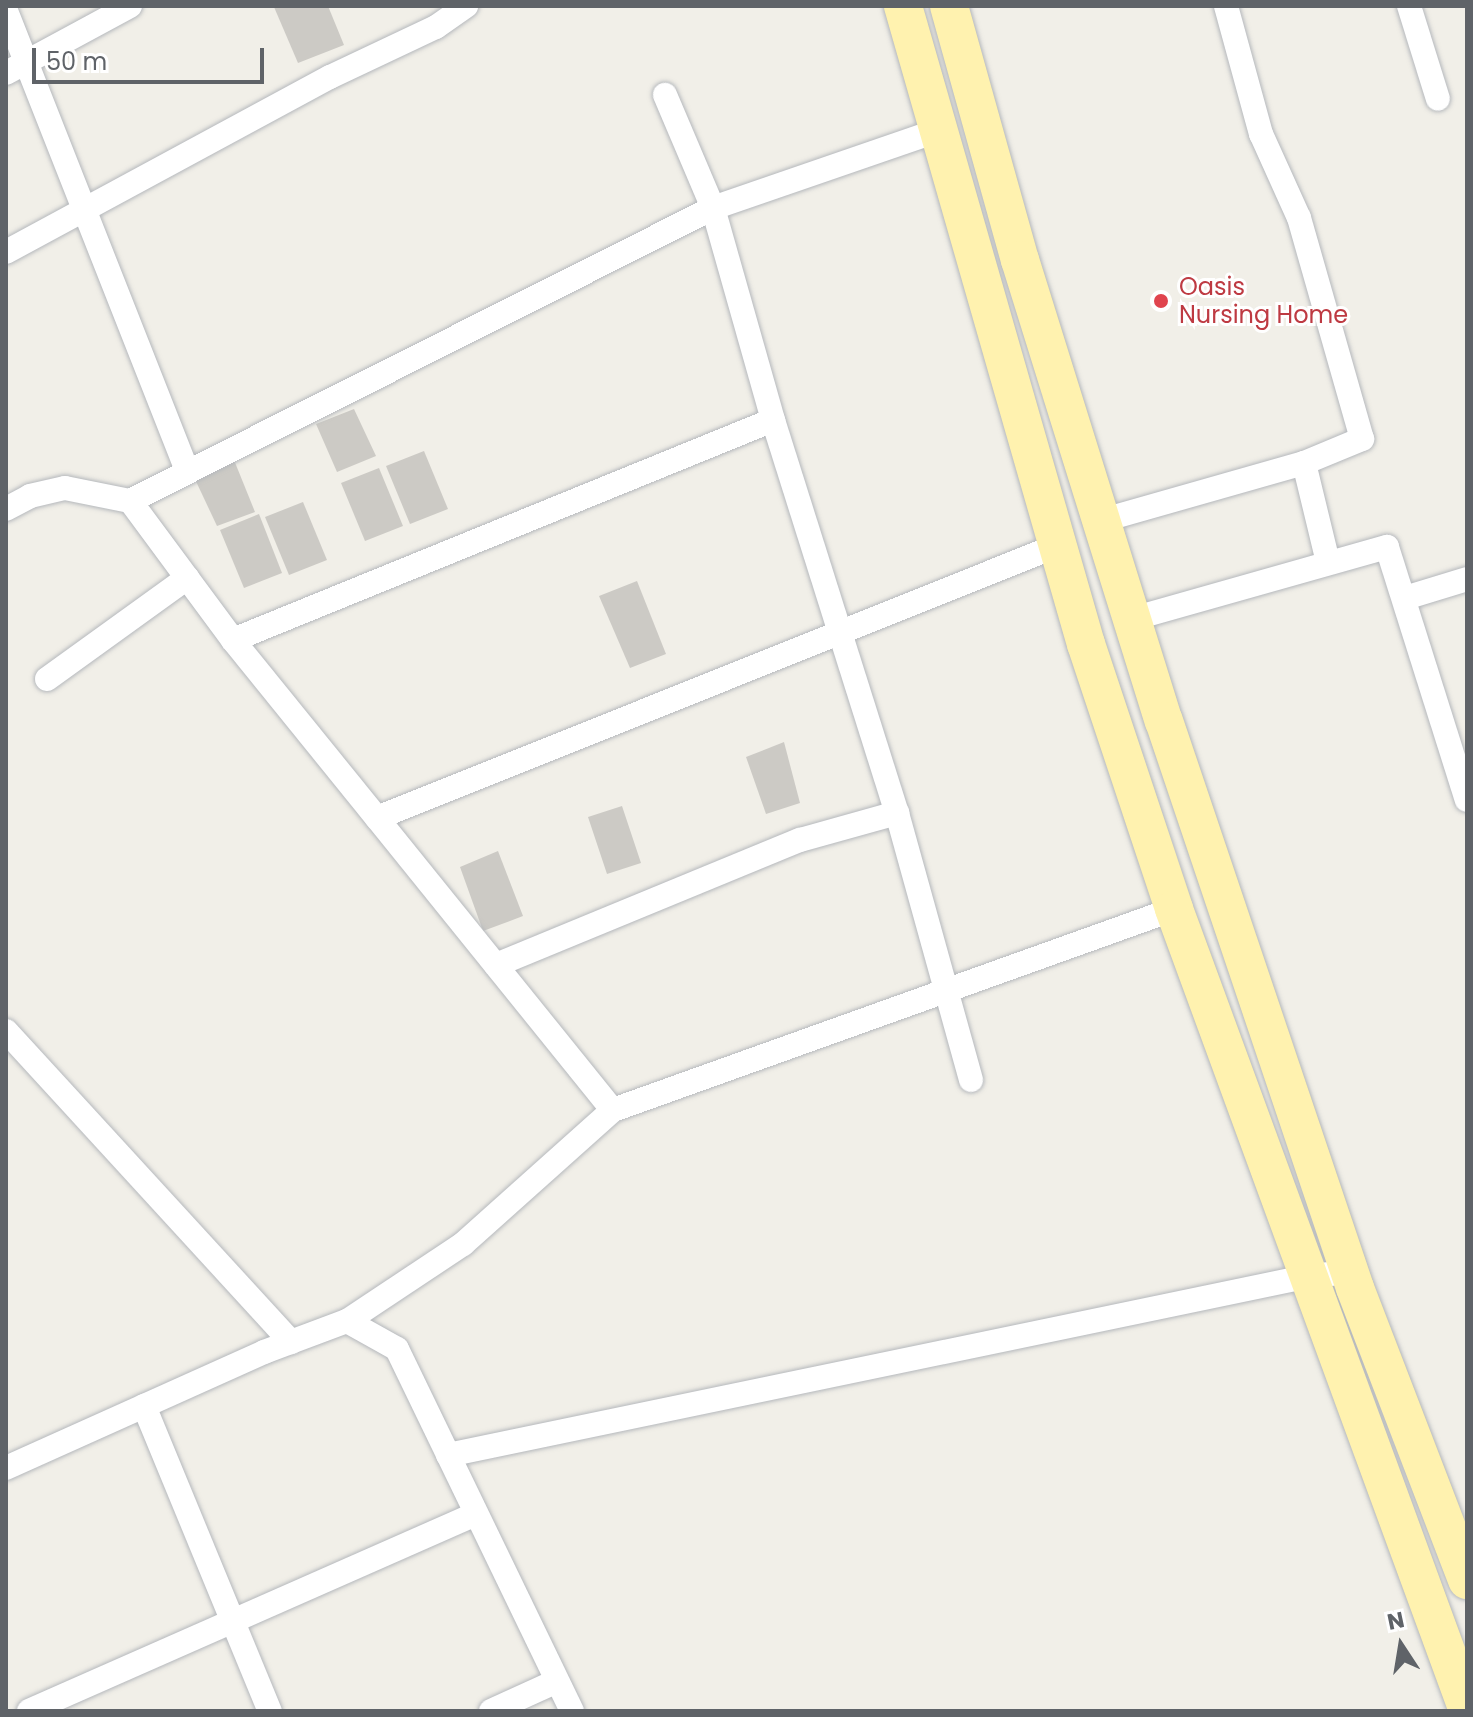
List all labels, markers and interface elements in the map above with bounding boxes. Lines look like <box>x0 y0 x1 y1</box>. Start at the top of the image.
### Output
scale bar <box>36 32 268 82</box>
text: 50 m <box>46 45 107 78</box>
place label: Oasis Nursing Home <box>1179 273 1348 329</box>
marker: Oasis Nursing Home <box>1150 290 1172 312</box>
text: N <box>1385 1604 1407 1638</box>
north arrow <box>1361 1605 1441 1685</box>

